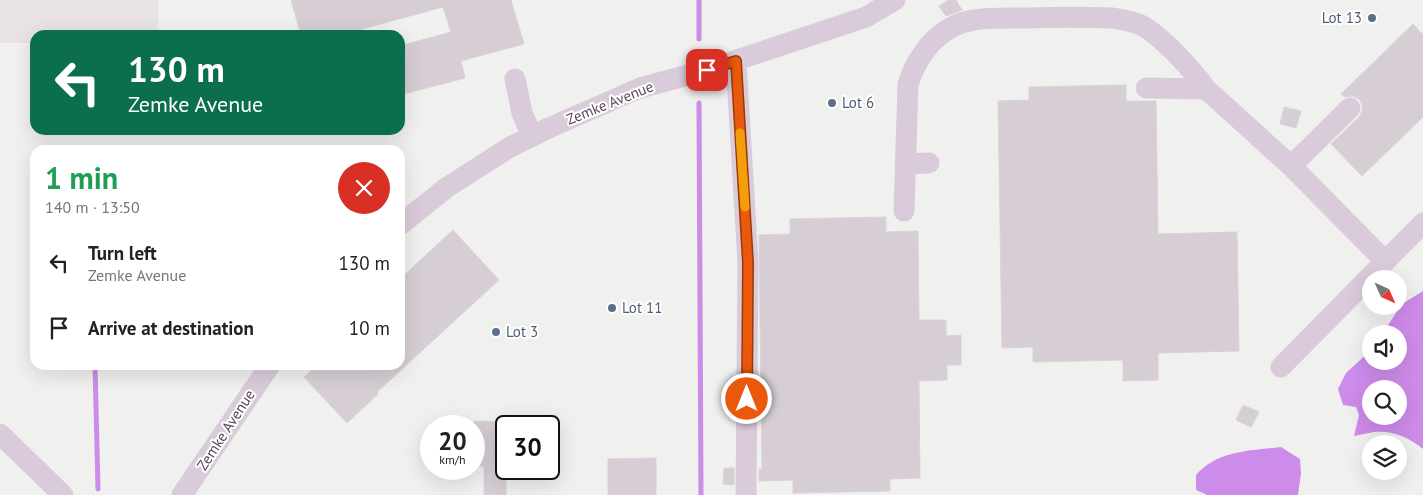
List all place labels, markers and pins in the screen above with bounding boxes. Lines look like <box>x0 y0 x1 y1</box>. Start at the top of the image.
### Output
place label: Lot 13 <box>1322 8 1362 27</box>
marker: Lot 13 <box>1366 12 1378 24</box>
pin <box>686 49 728 91</box>
place label: Lot 6 <box>842 93 874 112</box>
marker: Lot 6 <box>826 97 838 109</box>
place label: Lot 11 <box>622 298 662 317</box>
marker: Lot 11 <box>606 302 618 314</box>
place label: Lot 3 <box>506 322 538 341</box>
marker: Lot 3 <box>490 326 502 338</box>

